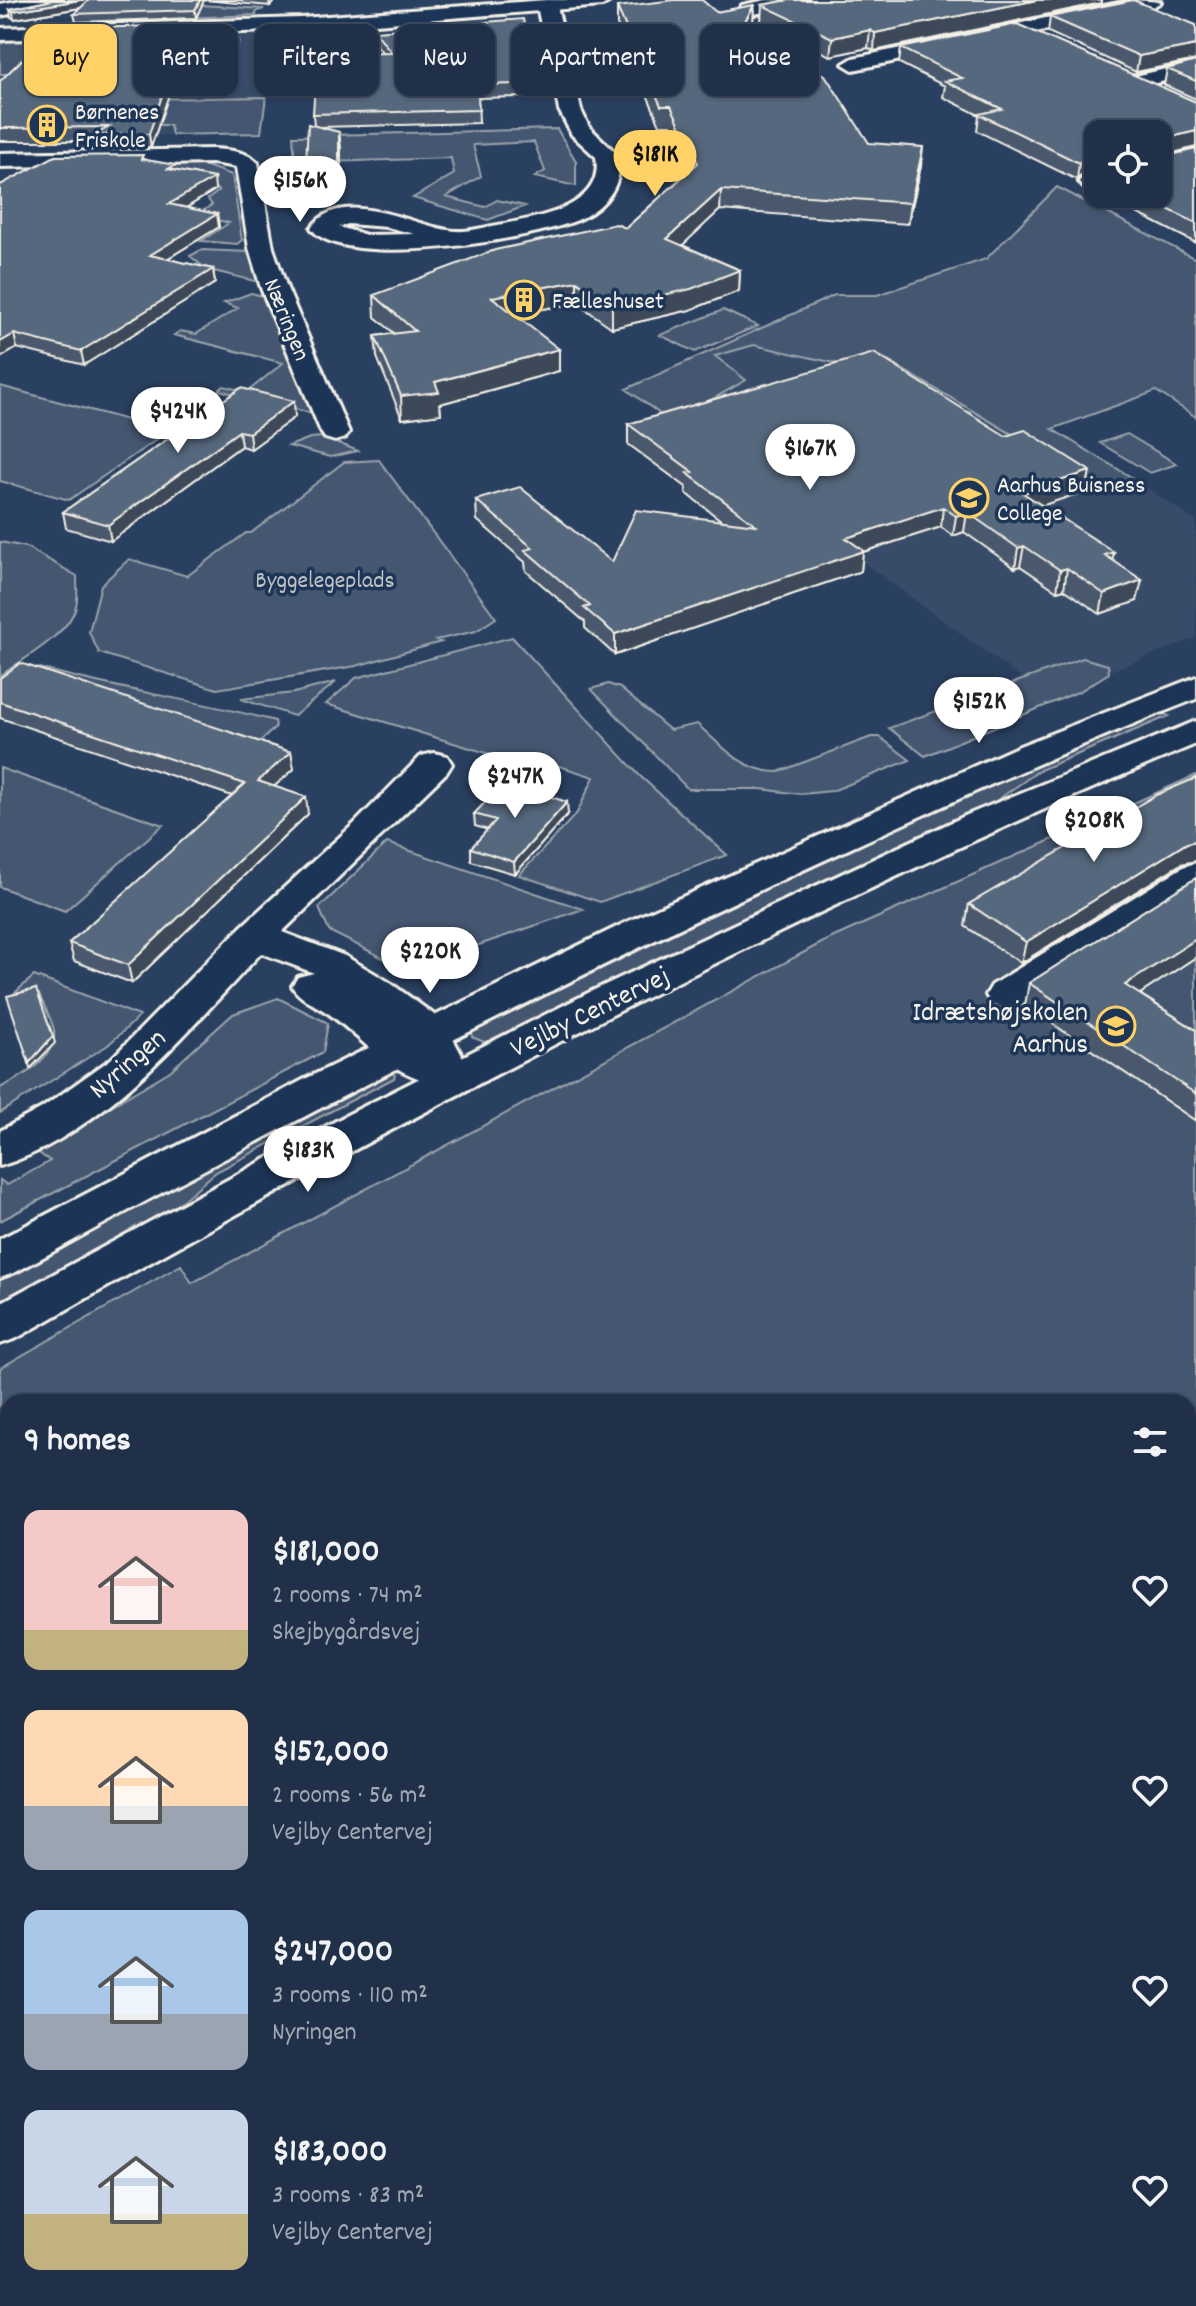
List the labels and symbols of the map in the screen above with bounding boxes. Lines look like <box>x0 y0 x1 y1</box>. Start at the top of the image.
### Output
place label: Børnenes Friskole <box>75 97 159 159</box>
building icon: Børnenes Friskole <box>26 104 68 146</box>
pin: $181K <box>599 130 711 198</box>
pin: $156K <box>244 156 356 224</box>
street label: Næringen <box>253 274 317 367</box>
building icon: Fælleshuset <box>503 279 545 321</box>
place label: Fælleshuset <box>552 286 664 320</box>
pin: $424K <box>122 387 234 455</box>
pin: $167K <box>754 424 866 492</box>
place label: Aarhus Buisness College <box>997 470 1145 532</box>
school or university icon: Aarhus Buisness College <box>948 477 990 519</box>
park label: Byggelegeplads <box>255 565 395 599</box>
pin: $152K <box>923 677 1035 745</box>
pin: $247K <box>459 752 571 820</box>
pin: $208K <box>1038 796 1150 864</box>
pin: $220K <box>374 927 486 995</box>
street label: Vejlby Centervej <box>505 959 678 1070</box>
place label: Idrætshøjskolen Aarhus <box>912 995 1088 1067</box>
school or university icon: Idrætshøjskolen Aarhus <box>1095 1005 1137 1047</box>
street label: Nyringen <box>82 1021 177 1111</box>
pin: $183K <box>252 1126 364 1194</box>

